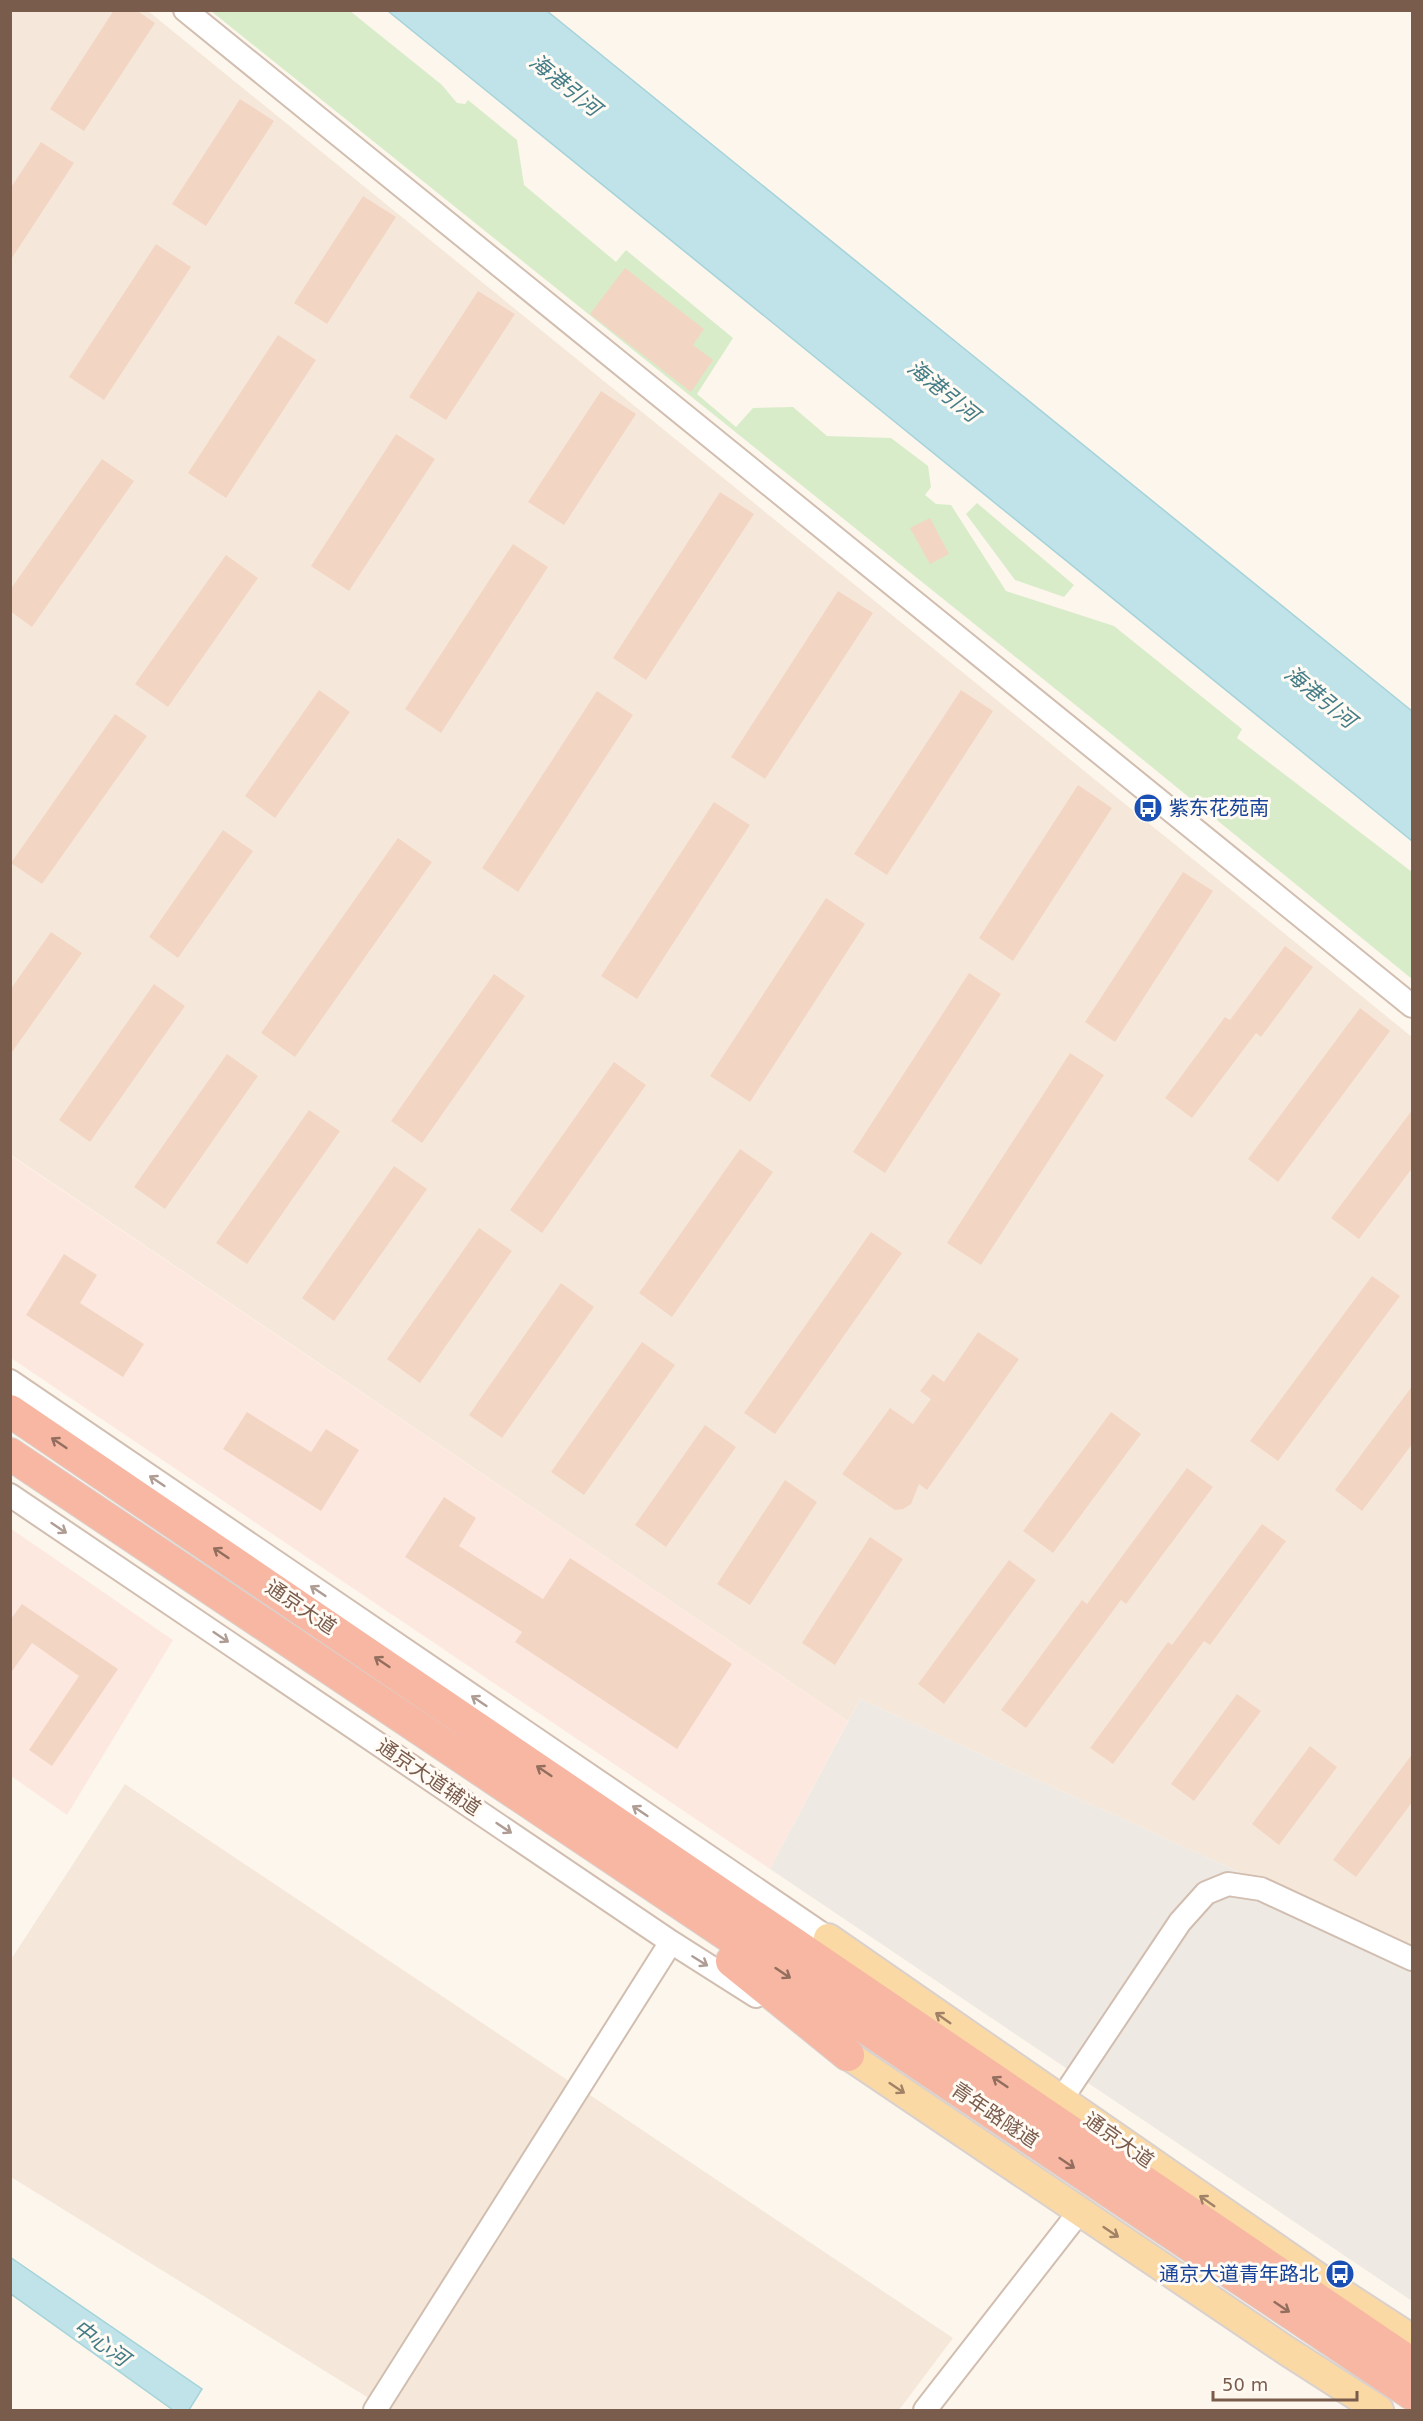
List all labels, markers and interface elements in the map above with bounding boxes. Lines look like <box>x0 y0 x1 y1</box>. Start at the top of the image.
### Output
water label: 海港引河 <box>525 49 608 123</box>
water label: 海港引河 <box>903 355 986 429</box>
water label: 海港引河 <box>1280 661 1363 735</box>
bus stop icon: 紫东花苑南 <box>1132 792 1164 824</box>
place label: 紫东花苑南 <box>1169 796 1269 820</box>
one-way arrow <box>51 1437 68 1449</box>
one-way arrow <box>150 1475 166 1487</box>
one-way arrow <box>50 1522 67 1534</box>
one-way arrow <box>213 1547 229 1559</box>
street label: 通京大道 <box>261 1575 341 1639</box>
one-way arrow <box>311 1585 327 1597</box>
one-way arrow <box>212 1631 229 1643</box>
one-way arrow <box>374 1656 391 1668</box>
one-way arrow <box>472 1695 488 1707</box>
street label: 通京大道辅道 <box>373 1733 485 1821</box>
one-way arrow <box>536 1765 552 1777</box>
one-way arrow <box>632 1804 649 1817</box>
one-way arrow <box>496 1822 512 1834</box>
one-way arrow <box>692 1955 708 1967</box>
one-way arrow <box>774 1967 791 1979</box>
one-way arrow <box>936 2012 952 2024</box>
one-way arrow <box>992 2076 1009 2088</box>
street label: 青年路隧道 <box>947 2077 1043 2153</box>
one-way arrow <box>888 2082 905 2094</box>
street label: 通京大道 <box>1079 2107 1159 2173</box>
one-way arrow <box>1059 2157 1075 2169</box>
one-way arrow <box>1200 2195 1216 2207</box>
one-way arrow <box>1102 2226 1119 2238</box>
bus stop icon: 通京大道青年路北 <box>1324 2258 1356 2290</box>
place label: 通京大道青年路北 <box>1159 2262 1319 2286</box>
one-way arrow <box>1273 2301 1290 2313</box>
water label: 中心河 <box>68 2315 137 2374</box>
scale bar <box>1213 2364 1357 2402</box>
text: 50 m <box>1222 2374 1268 2395</box>

